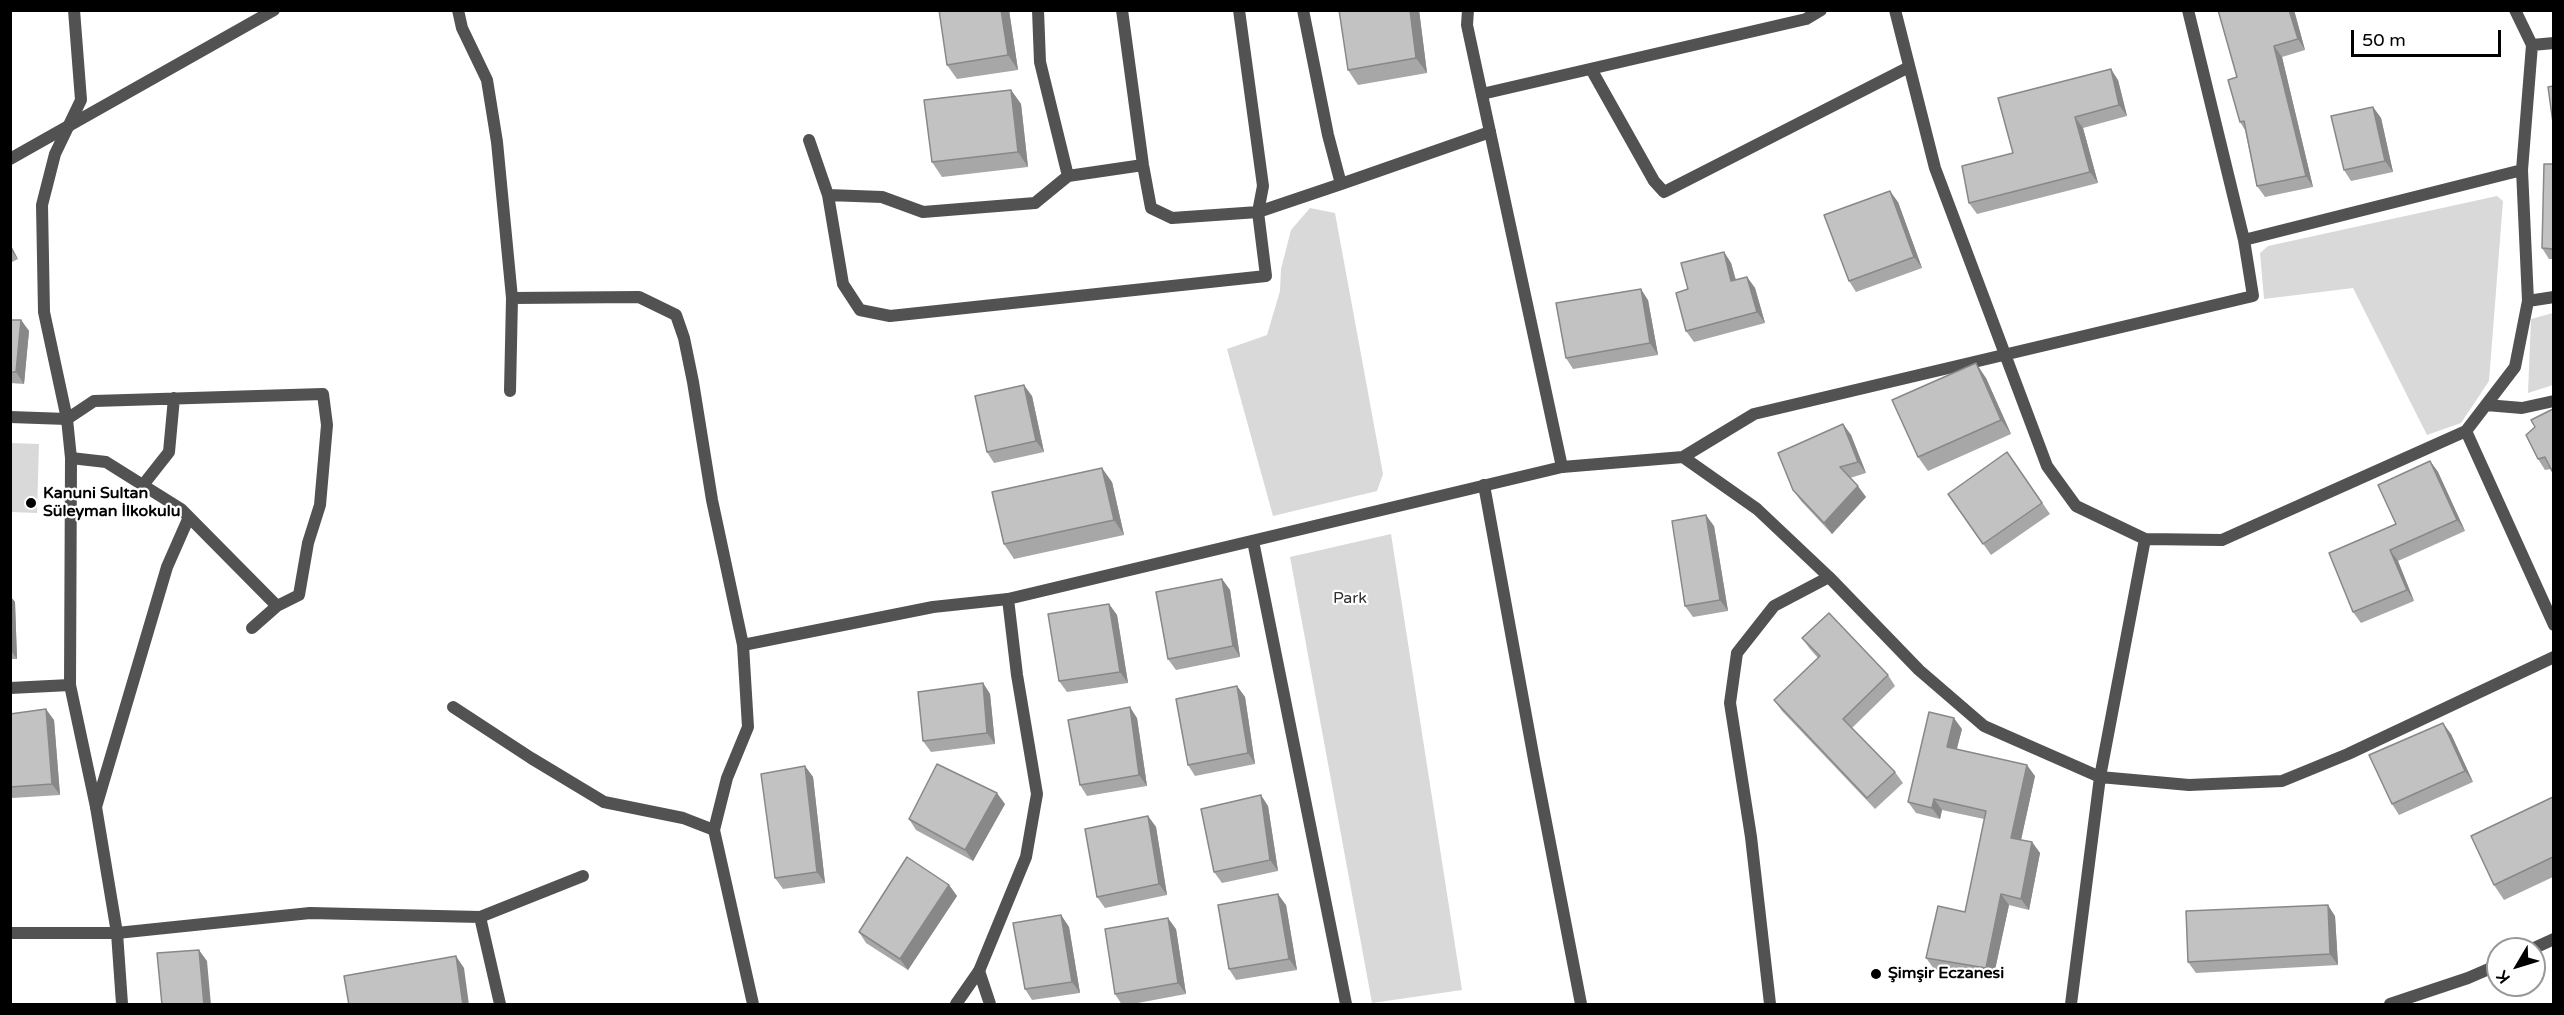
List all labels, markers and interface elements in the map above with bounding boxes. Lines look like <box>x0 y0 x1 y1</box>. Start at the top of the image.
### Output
scale bar <box>2354 18 2504 56</box>
text: 50 m <box>2362 29 2406 51</box>
place label: Kanuni Sultan Süleyman İlkokulu <box>43 484 180 522</box>
marker: Kanuni Sultan Süleyman İlkokulu <box>24 496 38 510</box>
park label: Park <box>1333 589 1367 609</box>
north arrow <box>2486 937 2546 997</box>
place label: Şimşir Eczanesi <box>1888 964 2004 984</box>
text: K <box>2492 966 2515 987</box>
marker: Şimşir Eczanesi <box>1869 967 1883 981</box>

